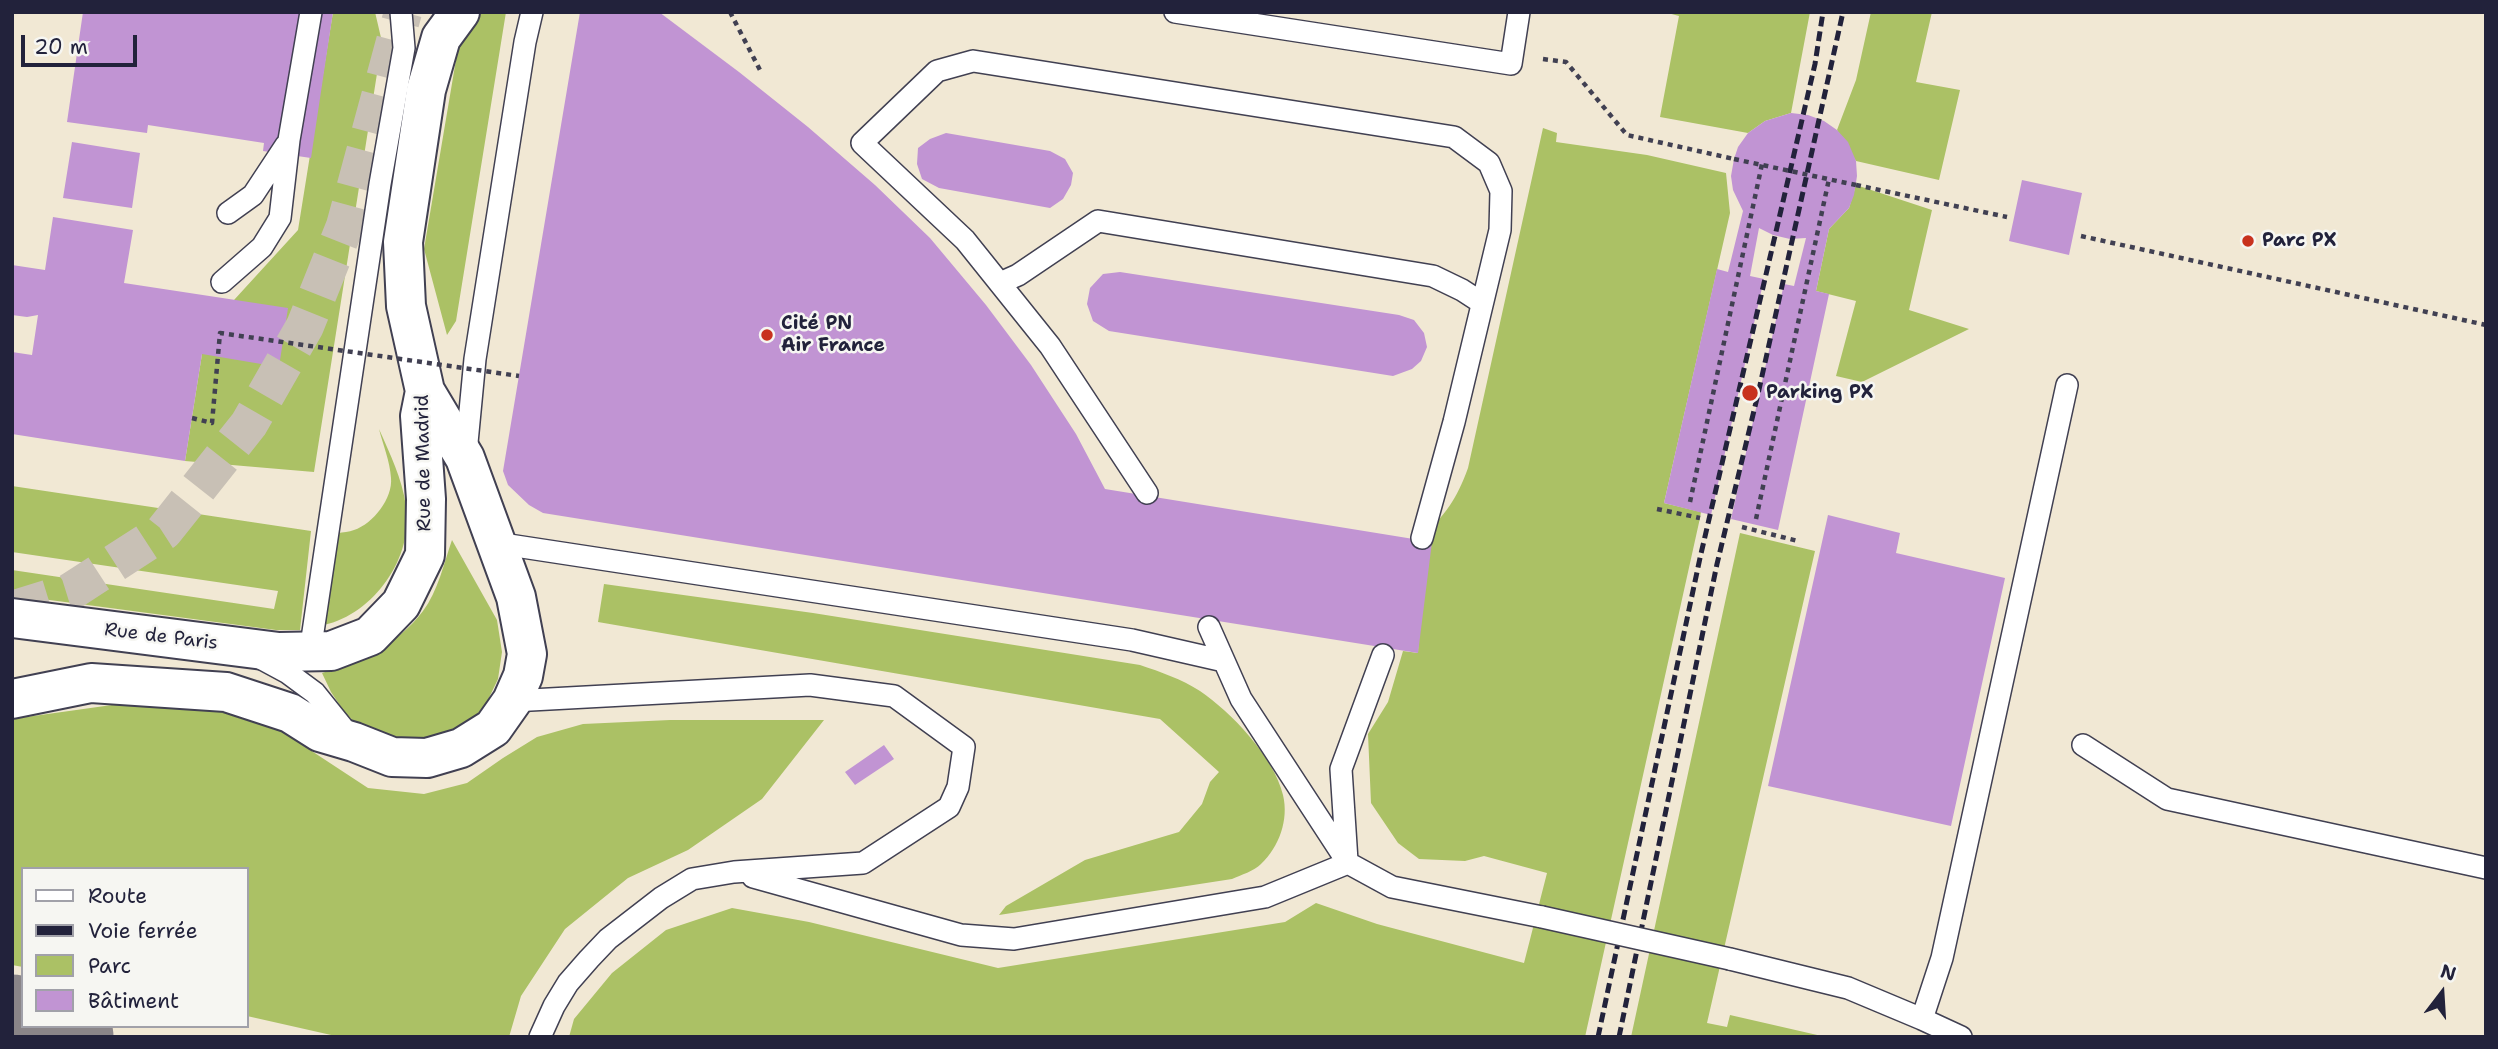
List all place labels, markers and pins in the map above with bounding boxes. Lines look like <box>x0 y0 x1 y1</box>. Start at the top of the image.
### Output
place label: Parc PX <box>2262 230 2336 252</box>
marker: Parc PX <box>2240 233 2256 249</box>
place label: Cité PN Air France <box>781 313 885 357</box>
marker: Cité PN Air France <box>759 327 775 343</box>
place label: Parking PX <box>1766 382 1873 404</box>
marker: Parking PX <box>1740 383 1760 403</box>

